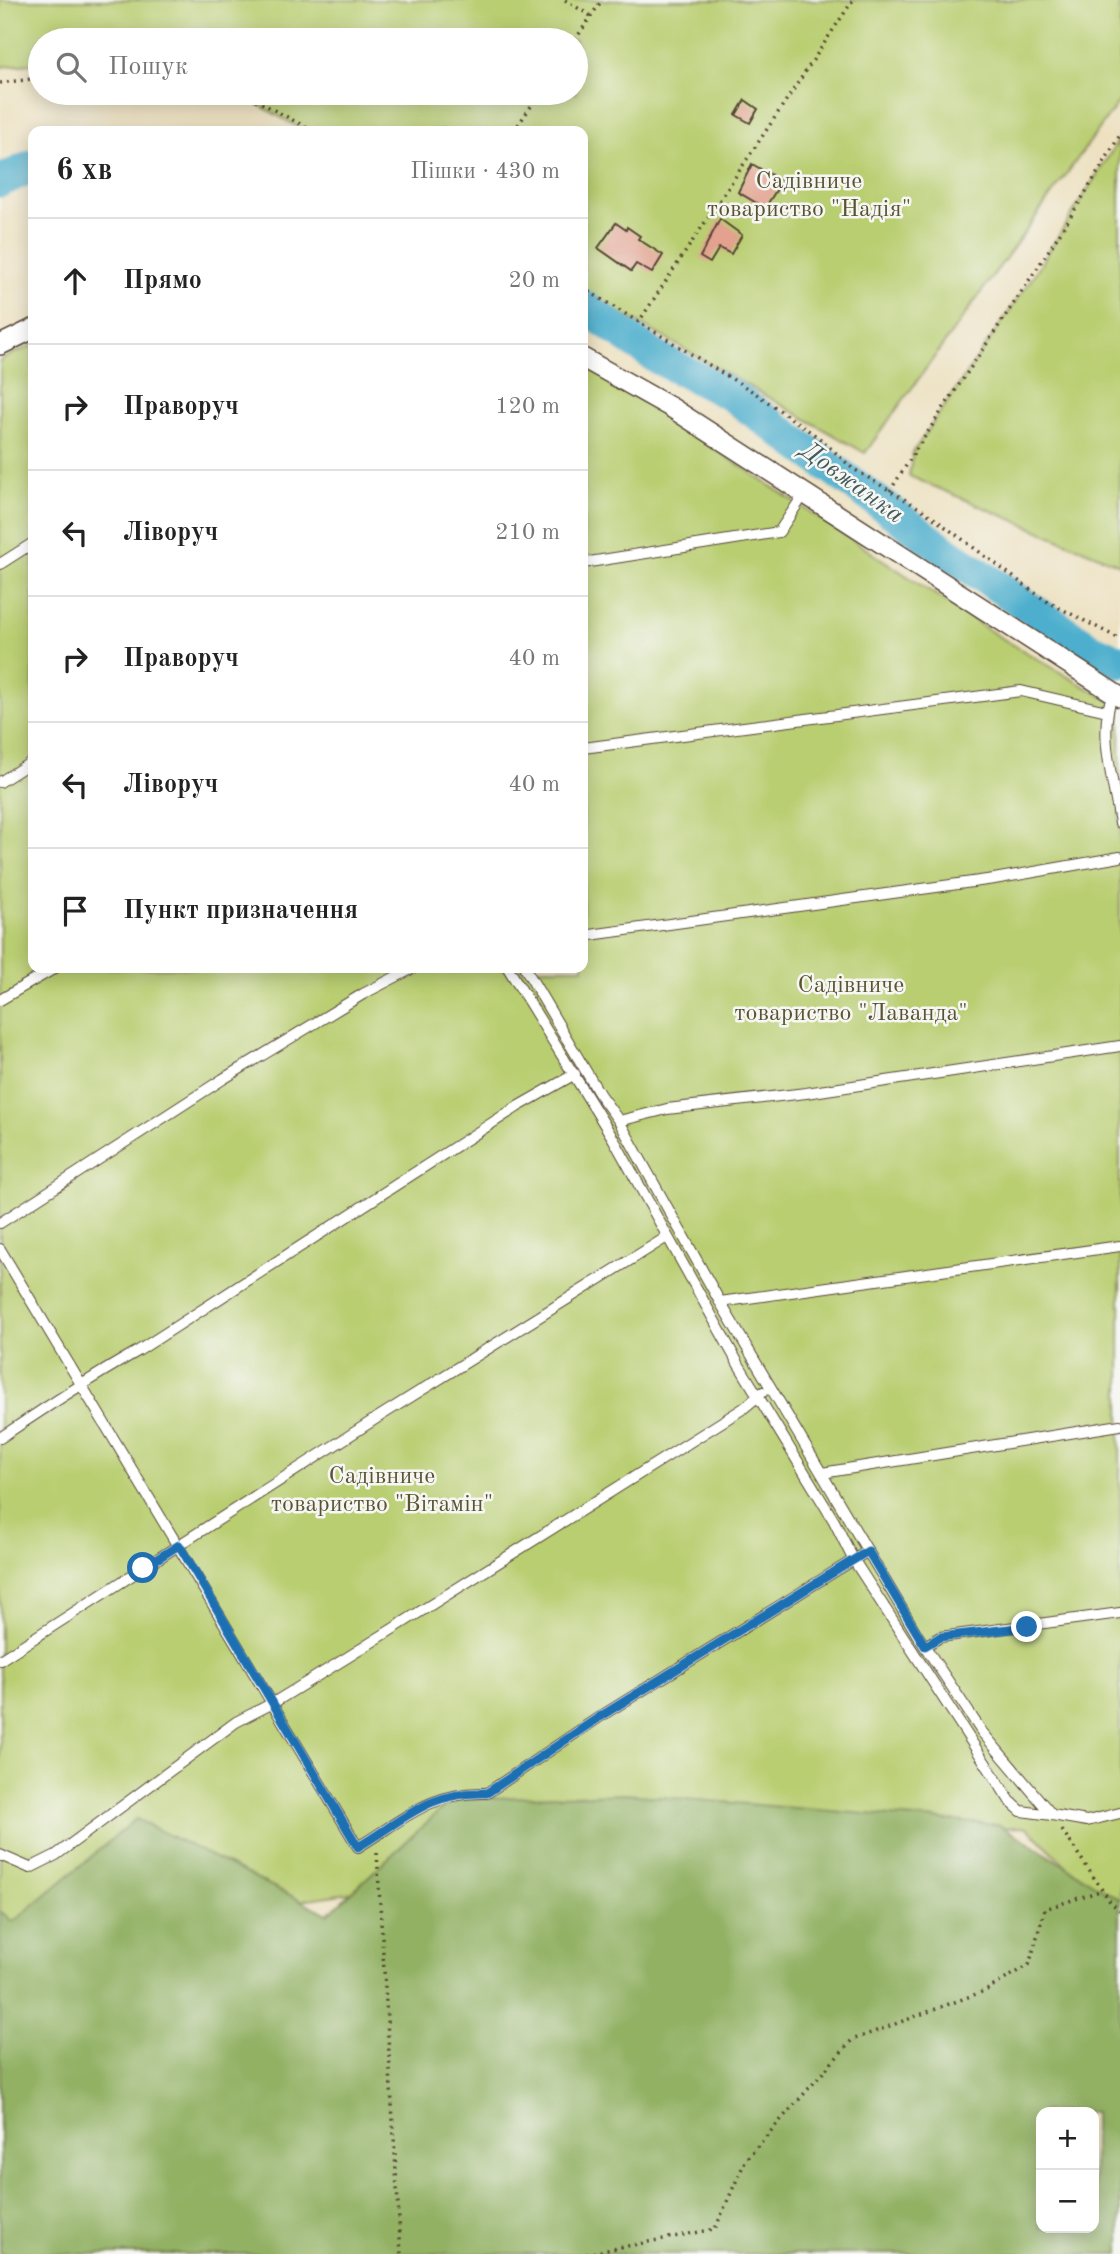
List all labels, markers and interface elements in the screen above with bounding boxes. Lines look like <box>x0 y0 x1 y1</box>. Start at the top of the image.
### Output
search box <box>28 28 588 105</box>
icon: search <box>52 48 90 86</box>
text: Пошук <box>108 54 188 80</box>
text: 6 хв <box>56 156 112 186</box>
text: Пішки · 430 m <box>410 160 560 183</box>
park label: Садівниче товариство "Надія" <box>707 170 911 222</box>
icon: ahead <box>56 262 94 300</box>
text: Прямо <box>123 268 202 294</box>
text: 20 m <box>509 269 560 292</box>
icon: right <box>56 388 94 426</box>
text: Праворуч <box>123 394 239 420</box>
text: 120 m <box>495 395 560 418</box>
water label: Довжанка <box>793 435 908 529</box>
icon: left <box>56 514 94 552</box>
text: Ліворуч <box>123 520 218 546</box>
text: 210 m <box>495 521 560 544</box>
icon: right <box>56 640 94 678</box>
text: Праворуч <box>123 646 239 672</box>
text: 40 m <box>509 647 560 670</box>
icon: left <box>56 766 94 804</box>
text: Ліворуч <box>123 772 218 798</box>
text: 40 m <box>509 773 560 796</box>
icon: arrive <box>56 892 94 930</box>
text: Пункт призначення <box>123 898 358 924</box>
park label: Садівниче товариство "Лаванда" <box>734 974 968 1026</box>
park label: Садівниче товариство "Вітамін" <box>271 1465 493 1517</box>
route start <box>127 1552 158 1583</box>
route end <box>1011 1611 1042 1642</box>
map controls <box>1036 2107 1099 2233</box>
button: + <box>1036 2107 1099 2170</box>
button: − <box>1036 2170 1099 2233</box>

